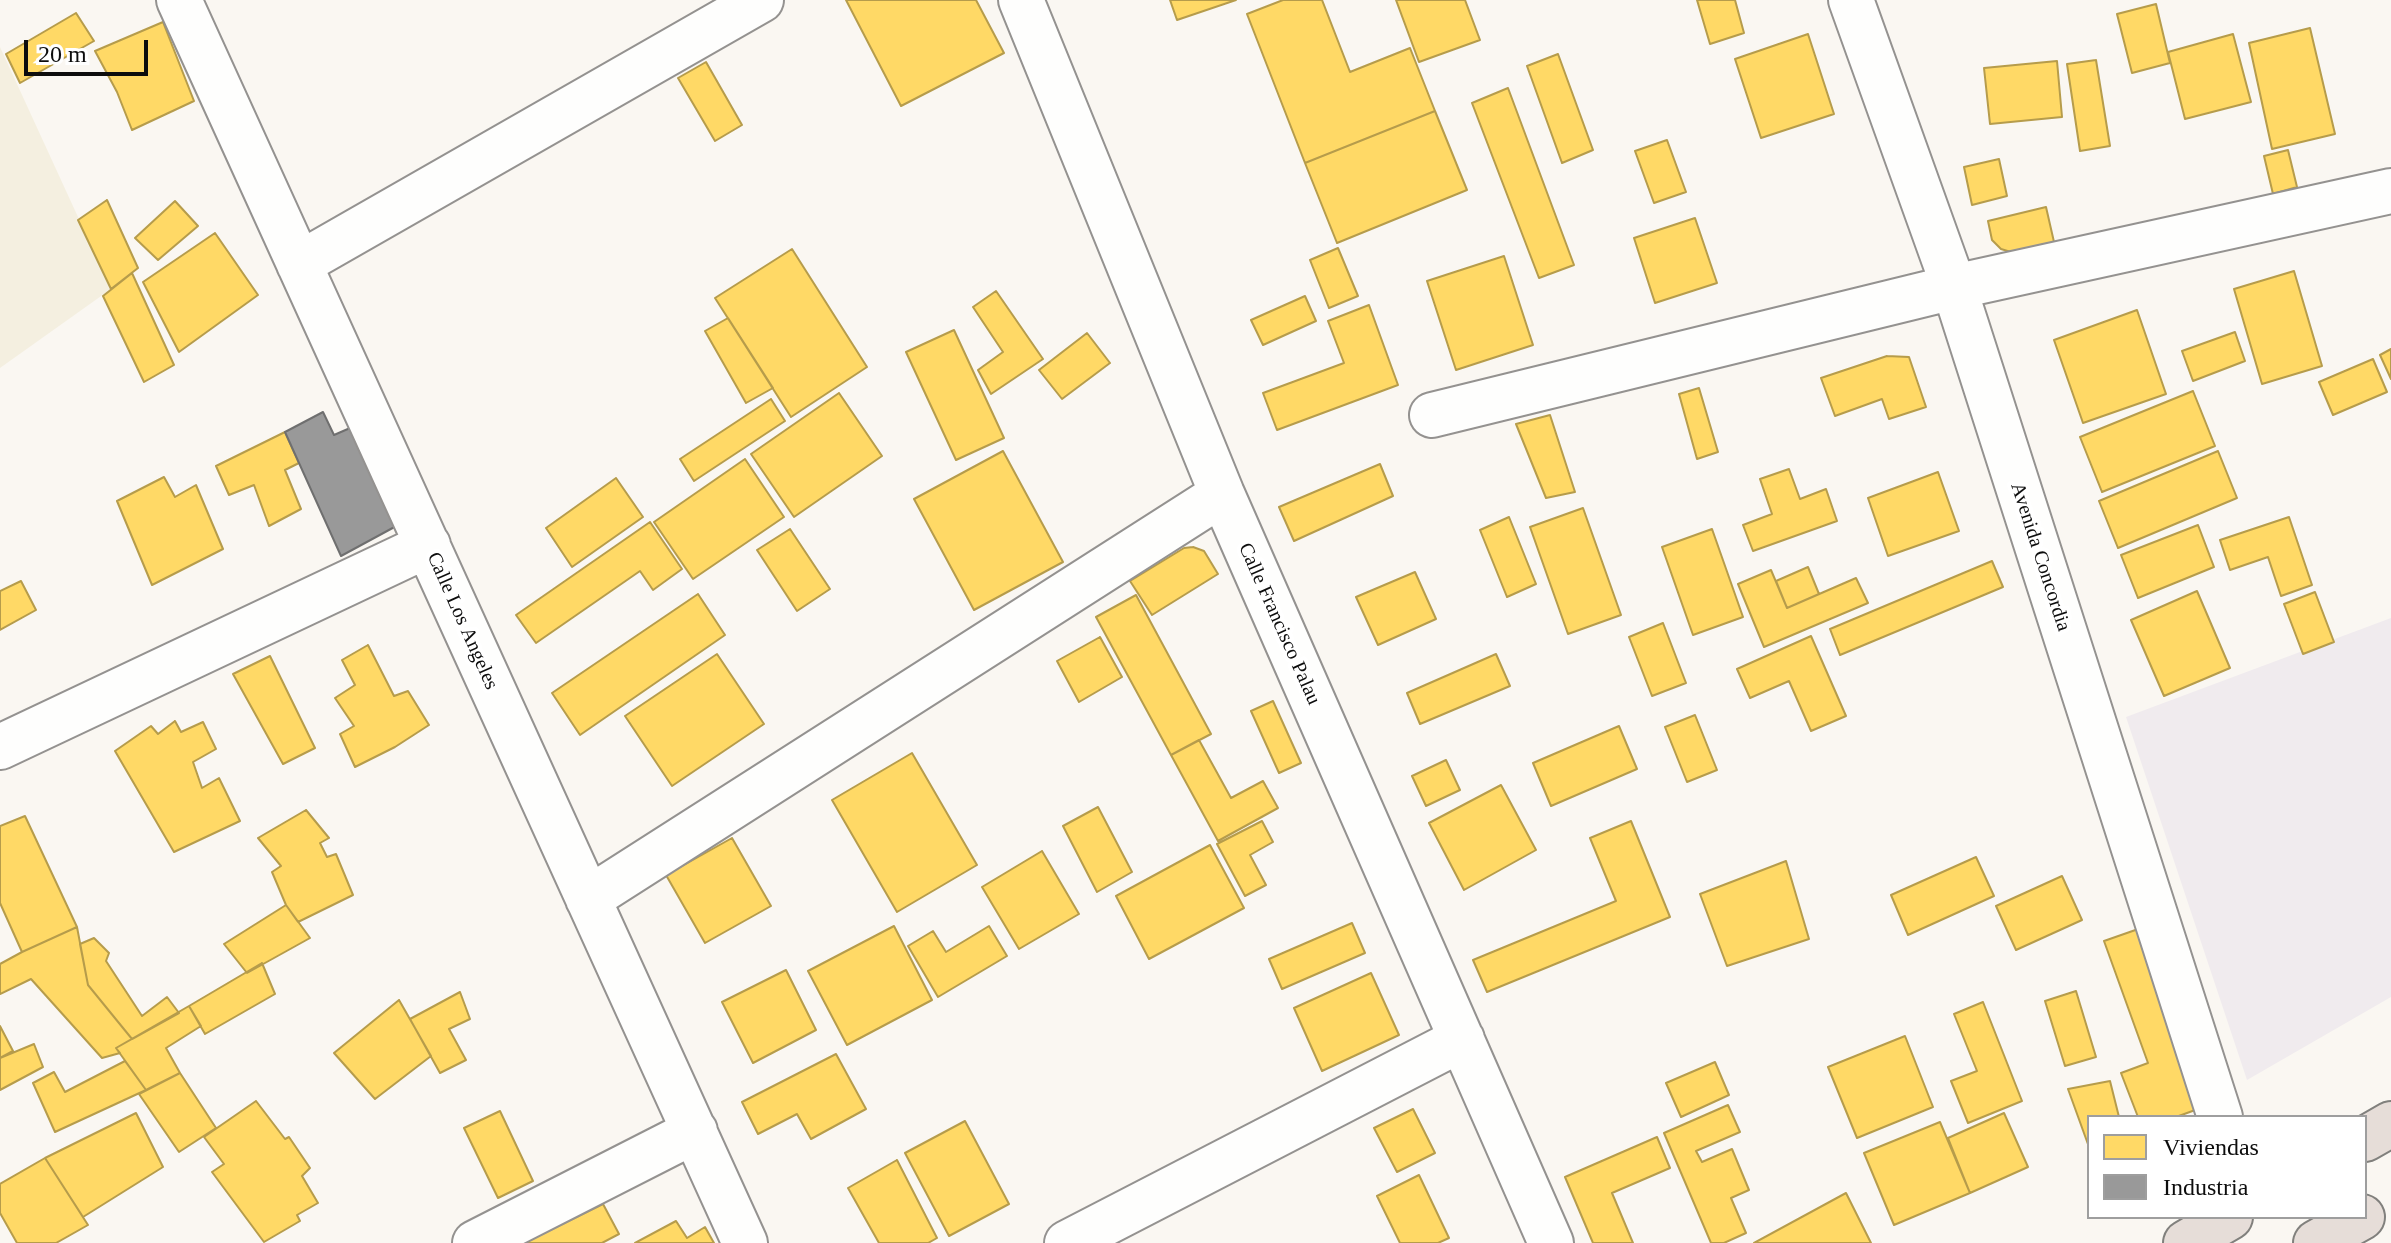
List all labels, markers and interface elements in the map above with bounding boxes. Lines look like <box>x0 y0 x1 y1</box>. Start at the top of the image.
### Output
scale bar <box>28 24 152 74</box>
text: 20 m <box>38 41 87 67</box>
street label: Avenida Concordia <box>2005 480 2075 634</box>
street label: Calle Francisco Palau <box>1233 539 1325 709</box>
street label: Calle Los Angeles <box>421 549 503 693</box>
legend <box>2087 1115 2367 1219</box>
text: Viviendas <box>2163 1134 2259 1160</box>
text: Industria <box>2163 1174 2248 1200</box>

